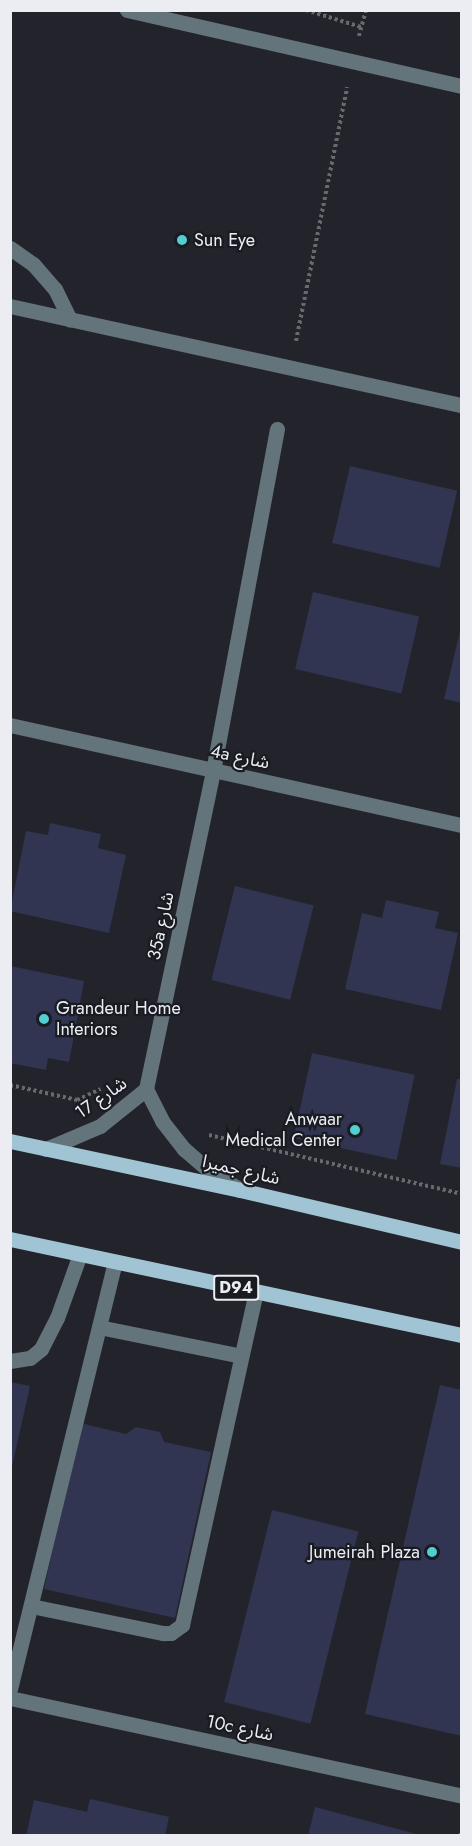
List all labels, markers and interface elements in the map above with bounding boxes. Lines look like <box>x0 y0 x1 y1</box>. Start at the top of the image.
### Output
place label: Sun Eye <box>194 229 255 251</box>
marker: Sun Eye <box>175 233 189 247</box>
street label: 4a شارع <box>209 740 271 774</box>
street label: 35a شارع <box>143 890 179 962</box>
place label: Grandeur Home Interiors <box>56 998 181 1040</box>
marker: Grandeur Home Interiors <box>37 1012 51 1026</box>
street label: شارع 17 <box>71 1073 131 1123</box>
place label: Anwaar Medical Center <box>226 1109 342 1152</box>
marker: Anwaar Medical Center <box>346 1121 364 1139</box>
street label: شارع جميرا <box>200 1151 282 1189</box>
road number: D94 <box>212 1275 260 1301</box>
place label: Jumeirah Plaza <box>309 1541 420 1563</box>
marker: Jumeirah Plaza <box>425 1545 439 1559</box>
street label: 10c شارع <box>205 1710 275 1746</box>

